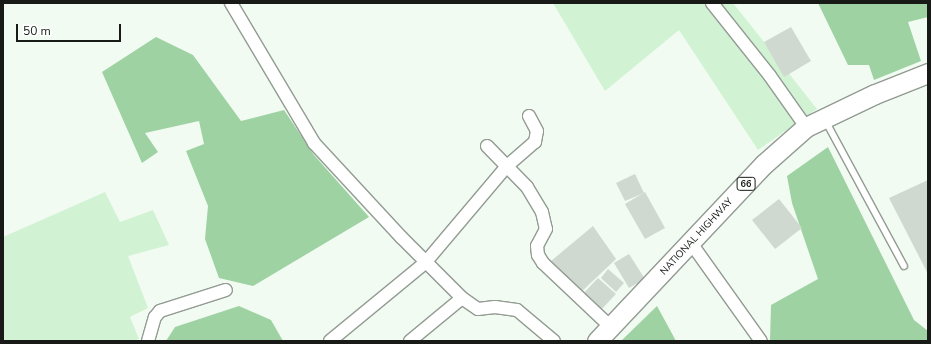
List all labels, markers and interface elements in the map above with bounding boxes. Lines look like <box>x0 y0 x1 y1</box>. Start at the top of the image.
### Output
scale bar <box>18 16 123 42</box>
text: 50 m <box>23 23 51 39</box>
road number: 66 <box>736 177 756 191</box>
street label: NATIONAL HIGHWAY <box>658 196 736 278</box>

